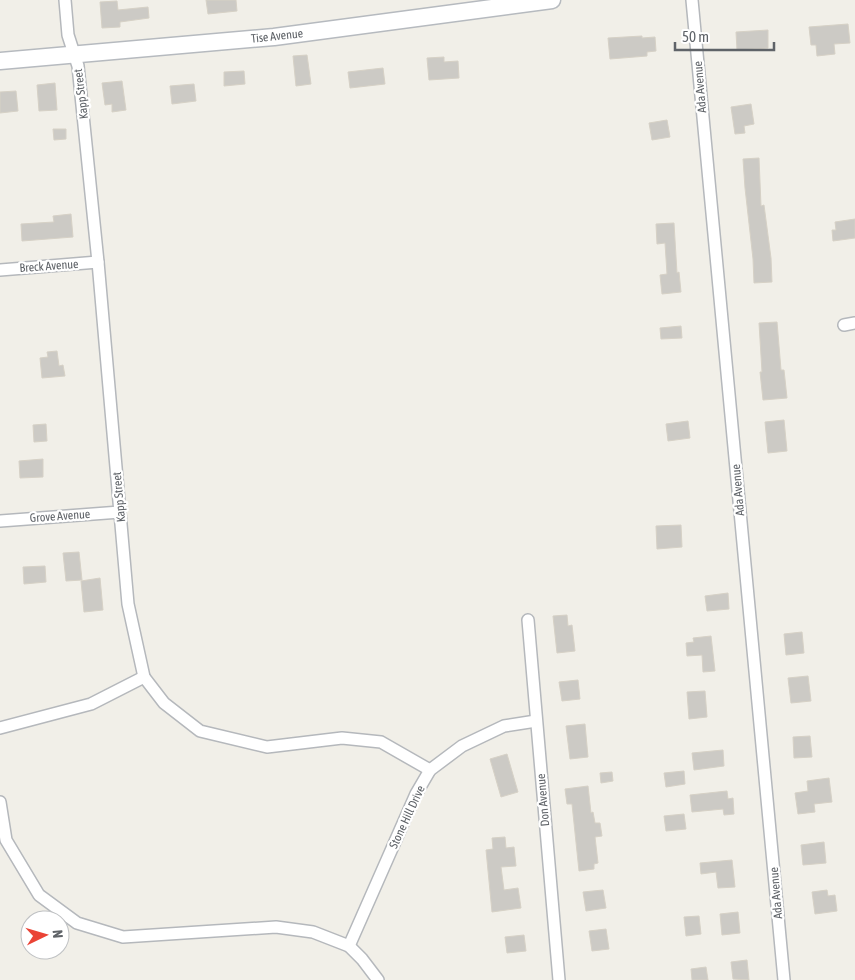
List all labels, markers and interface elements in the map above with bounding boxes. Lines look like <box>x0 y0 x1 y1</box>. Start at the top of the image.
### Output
scale bar <box>675 20 774 52</box>
street label: Tise Avenue <box>250 26 304 46</box>
text: 50 m <box>682 28 709 45</box>
street label: Ada Avenue <box>691 60 709 114</box>
street label: Kapp Street <box>71 68 91 120</box>
street label: Breck Avenue <box>19 257 79 275</box>
street label: Ada Avenue <box>729 463 747 517</box>
street label: Kapp Street <box>110 471 128 523</box>
street label: Grove Avenue <box>29 507 91 525</box>
street label: Don Avenue <box>534 773 552 827</box>
street label: Stone Hill Drive <box>386 783 428 851</box>
street label: Ada Avenue <box>767 866 785 920</box>
north arrow <box>20 910 70 960</box>
text: N <box>50 929 66 939</box>

